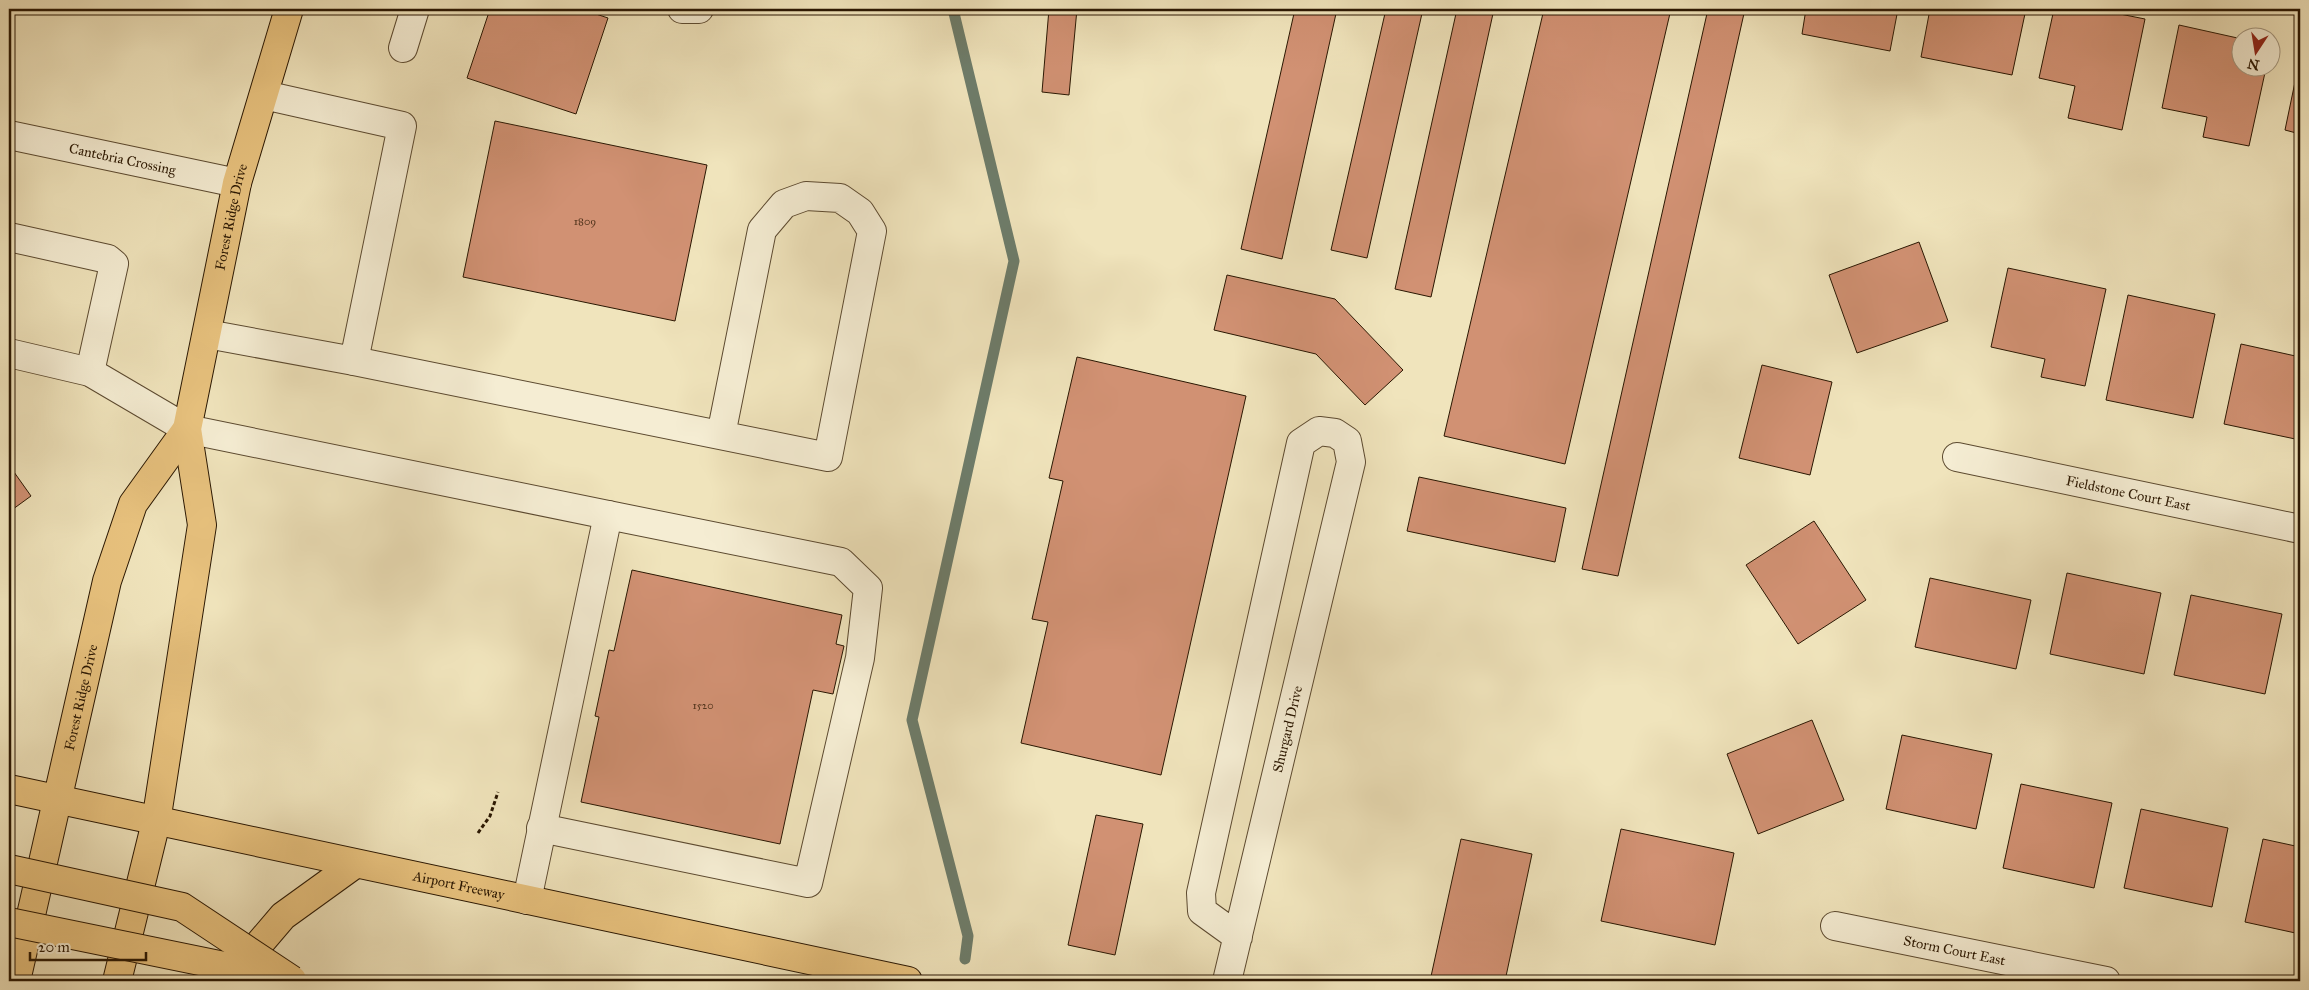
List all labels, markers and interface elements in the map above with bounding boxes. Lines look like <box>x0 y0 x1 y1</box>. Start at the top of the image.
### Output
north arrow <box>2232 28 2282 78</box>
text: N <box>2246 55 2261 74</box>
street label: Cantebria Crossing <box>67 140 178 179</box>
street label: Forest Ridge Drive <box>211 162 251 272</box>
house number: 1809 <box>574 215 596 228</box>
street label: Fieldstone Court East <box>2064 472 2192 515</box>
street label: Forest Ridge Drive <box>61 642 101 752</box>
street label: Shurgard Drive <box>1269 684 1306 774</box>
house number: 1520 <box>692 699 714 712</box>
street label: Airport Freeway <box>410 867 506 904</box>
scale bar <box>30 930 146 962</box>
street label: Storm Court East <box>1902 932 2007 969</box>
text: 20 m <box>38 938 70 956</box>

